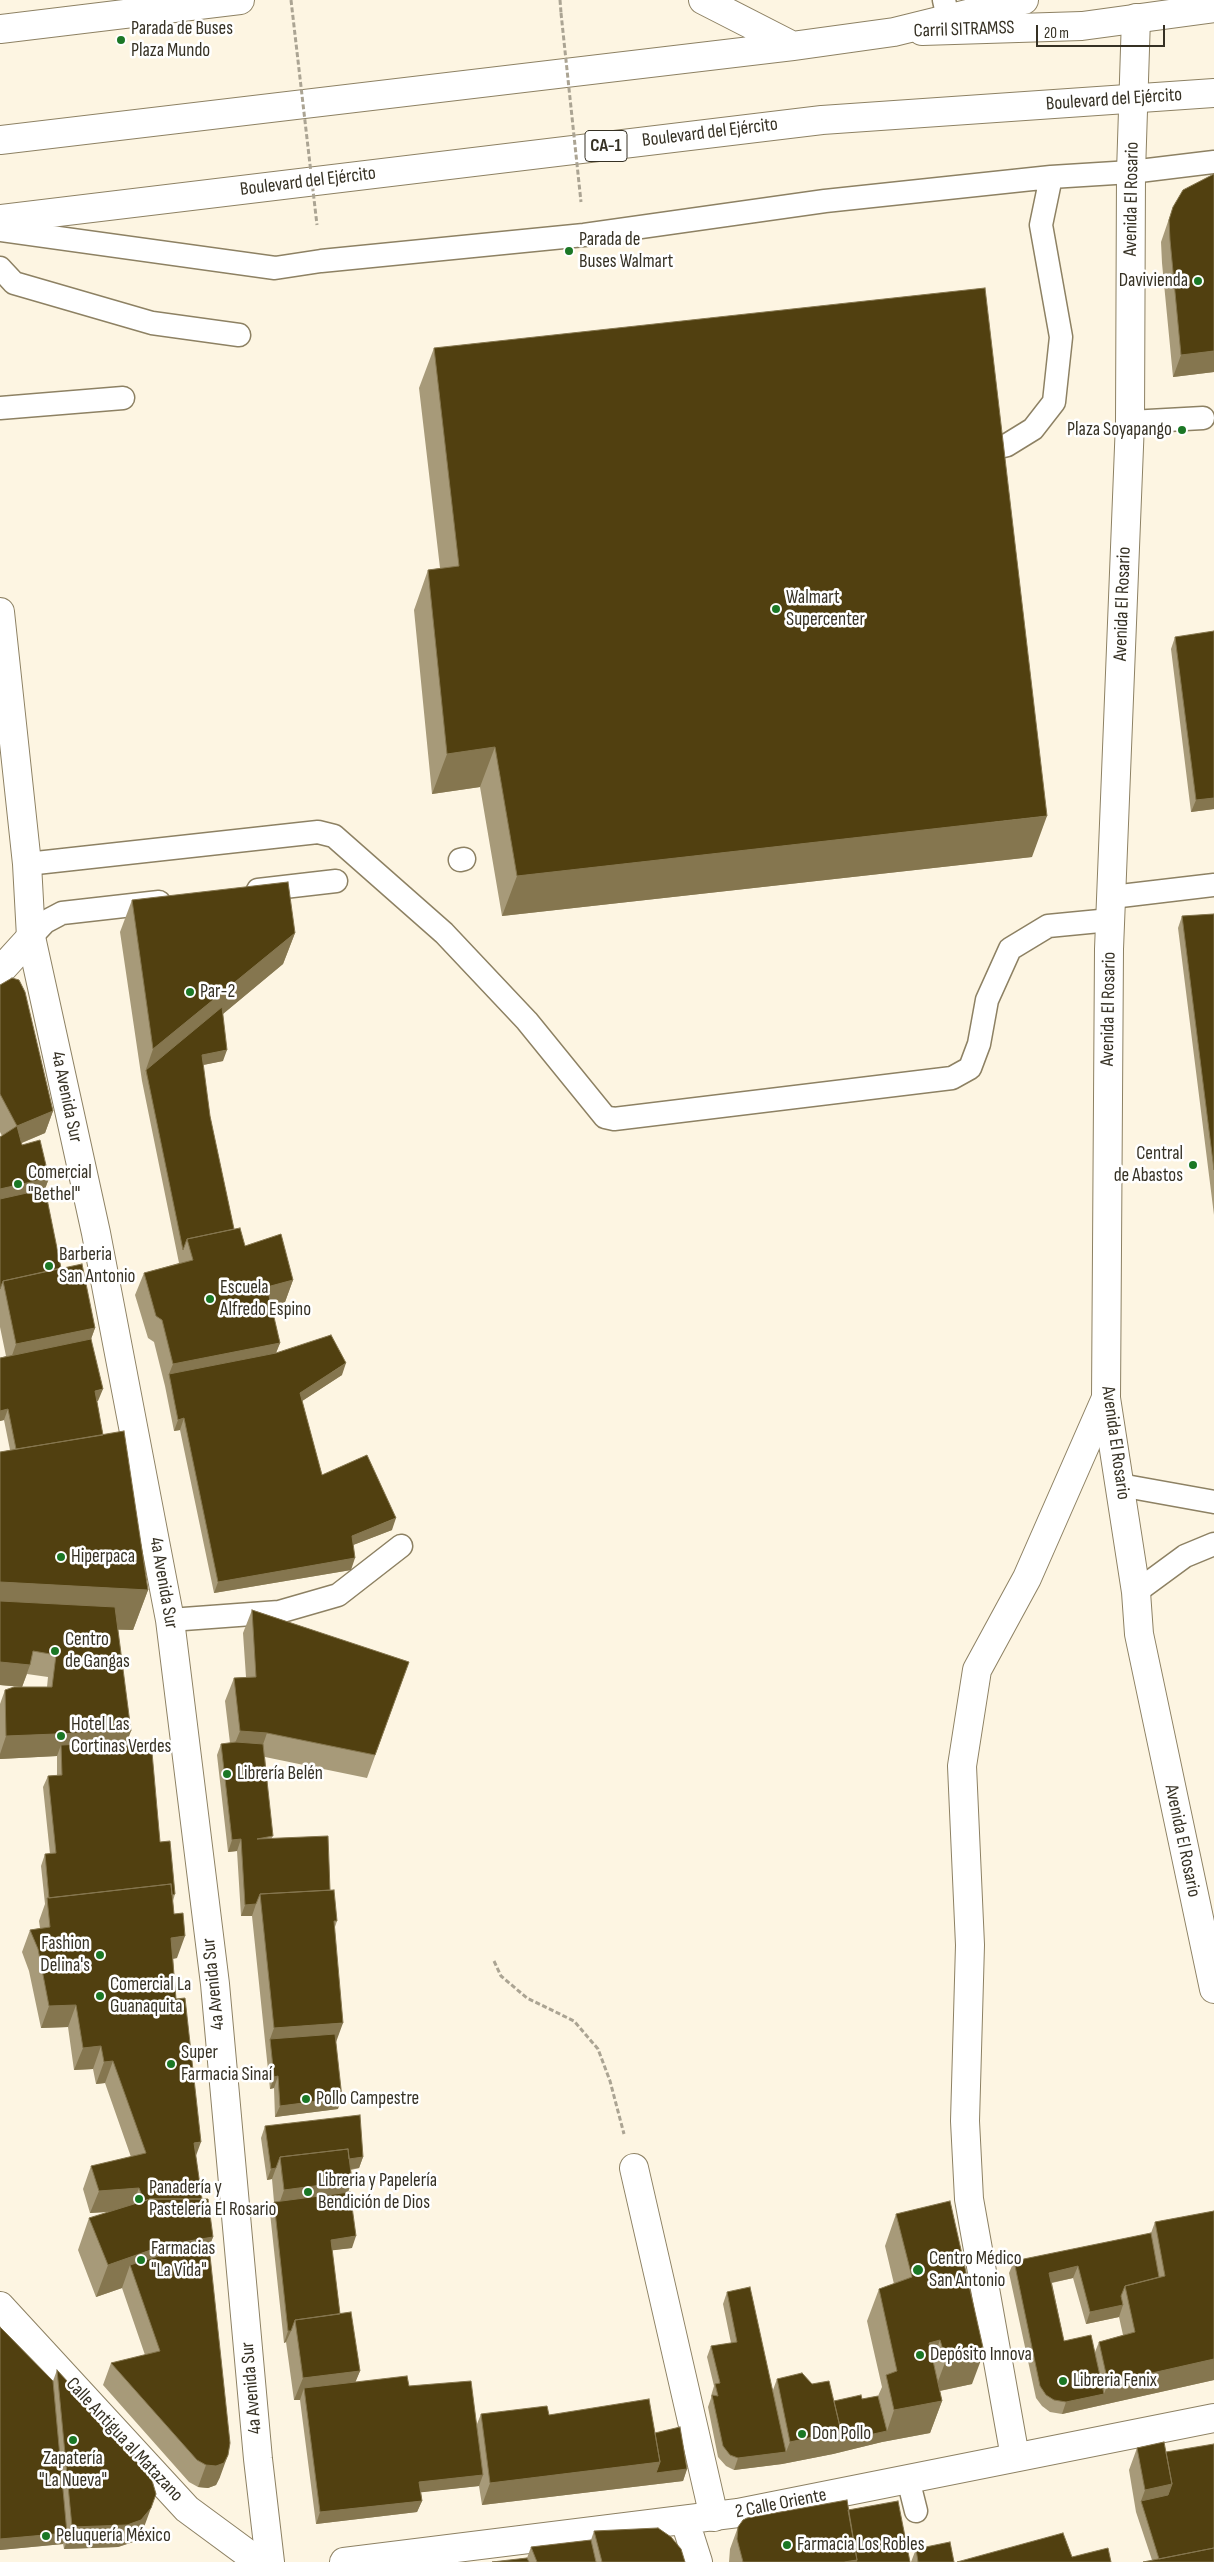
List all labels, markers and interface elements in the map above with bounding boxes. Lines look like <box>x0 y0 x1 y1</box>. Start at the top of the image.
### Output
scale bar <box>1039 15 1168 47</box>
street label: Carril SITRAMSS <box>913 17 1015 43</box>
place label: Parada de Buses Plaza Mundo <box>131 18 233 62</box>
text: 20 m <box>1044 24 1069 43</box>
marker: Parada de Buses Plaza Mundo <box>115 34 127 46</box>
street label: Boulevard del Ejército <box>1045 84 1183 116</box>
street label: Boulevard del Ejército <box>641 113 779 153</box>
road number: CA-1 <box>585 130 627 162</box>
street label: Avenida El Rosario <box>1120 142 1144 256</box>
street label: Boulevard del Ejército <box>239 162 377 202</box>
place label: Parada de Buses Walmart <box>579 229 673 273</box>
marker: Parada de Buses Walmart <box>563 245 575 257</box>
place label: Davivienda <box>1119 270 1188 292</box>
marker: Davivienda <box>1192 275 1204 287</box>
place label: Plaza Soyapango <box>1067 419 1172 441</box>
marker: Plaza Soyapango <box>1176 424 1188 436</box>
street label: Avenida El Rosario <box>1110 546 1136 662</box>
place label: Walmart Supercenter <box>786 587 865 631</box>
marker: Walmart Supercenter <box>770 603 782 615</box>
street label: Avenida El Rosario <box>1097 952 1121 1066</box>
place label: Par-2 <box>200 981 235 1003</box>
marker: Par-2 <box>184 986 196 998</box>
street label: 4a Avenida Sur <box>45 1049 87 1145</box>
place label: Central de Abastos <box>1114 1143 1183 1187</box>
marker: Central de Abastos <box>1187 1159 1199 1171</box>
place label: Comercial "Bethel" <box>28 1162 92 1206</box>
marker: Comercial "Bethel" <box>12 1178 24 1190</box>
place label: Barberia San Antonio <box>59 1244 135 1288</box>
marker: Barberia San Antonio <box>43 1260 55 1272</box>
place label: Escuela Alfredo Espino <box>220 1277 311 1321</box>
marker: Escuela Alfredo Espino <box>204 1293 216 1305</box>
street label: Avenida El Rosario <box>1096 1385 1134 1501</box>
street label: 4a Avenida Sur <box>144 1535 182 1631</box>
place label: Hiperpaca <box>71 1546 135 1568</box>
marker: Hiperpaca <box>55 1551 67 1563</box>
place label: Centro de Gangas <box>65 1629 130 1673</box>
marker: Centro de Gangas <box>49 1645 61 1657</box>
place label: Hotel Las Cortinas Verdes <box>71 1714 171 1758</box>
marker: Hotel Las Cortinas Verdes <box>55 1730 67 1742</box>
place label: Librería Belén <box>237 1763 323 1785</box>
marker: Librería Belén <box>221 1768 233 1780</box>
street label: Avenida El Rosario <box>1159 1783 1205 1899</box>
place label: Fashion Delina's <box>40 1933 90 1977</box>
street label: 4a Avenida Sur <box>198 1937 230 2031</box>
marker: Fashion Delina's <box>94 1949 106 1961</box>
place label: Comercial La Guanaquita <box>110 1974 191 2018</box>
marker: Comercial La Guanaquita <box>94 1990 106 2002</box>
place label: Super Farmacia Sinaí <box>181 2042 272 2086</box>
marker: Super Farmacia Sinaí <box>165 2058 177 2070</box>
place label: Pollo Campestre <box>316 2088 419 2110</box>
marker: Pollo Campestre <box>300 2093 312 2105</box>
place label: Libreria y Papelería Bendición de Dios <box>318 2170 437 2214</box>
place label: Panadería y Pastelería El Rosario <box>149 2177 276 2221</box>
marker: Libreria y Papelería Bendición de Dios <box>302 2186 314 2198</box>
marker: Panadería y Pastelería El Rosario <box>133 2193 145 2205</box>
place label: Farmacias "La Vida" <box>151 2238 215 2282</box>
place label: Centro Médico San Antonio <box>929 2248 1022 2292</box>
marker: Farmacias "La Vida" <box>135 2254 147 2266</box>
marker: Centro Médico San Antonio <box>911 2263 925 2277</box>
street label: 4a Avenida Sur <box>237 2341 267 2435</box>
place label: Depósito Innova <box>930 2344 1032 2366</box>
marker: Depósito Innova <box>914 2349 926 2361</box>
place label: Libreria Fenix <box>1073 2370 1157 2392</box>
street label: Calle Antigua al Matazano <box>61 2373 187 2507</box>
marker: Libreria Fenix <box>1057 2375 1069 2387</box>
place label: Don Pollo <box>812 2423 871 2445</box>
marker: Don Pollo <box>796 2428 808 2440</box>
marker: Zapatería "La Nueva" <box>67 2434 79 2446</box>
place label: Zapatería "La Nueva" <box>39 2448 107 2492</box>
street label: 2 Calle Oriente <box>734 2484 828 2524</box>
place label: Peluquería México <box>56 2525 171 2547</box>
marker: Peluquería México <box>40 2530 52 2542</box>
place label: Farmacia Los Robles <box>797 2534 924 2556</box>
marker: Farmacia Los Robles <box>781 2539 793 2551</box>

